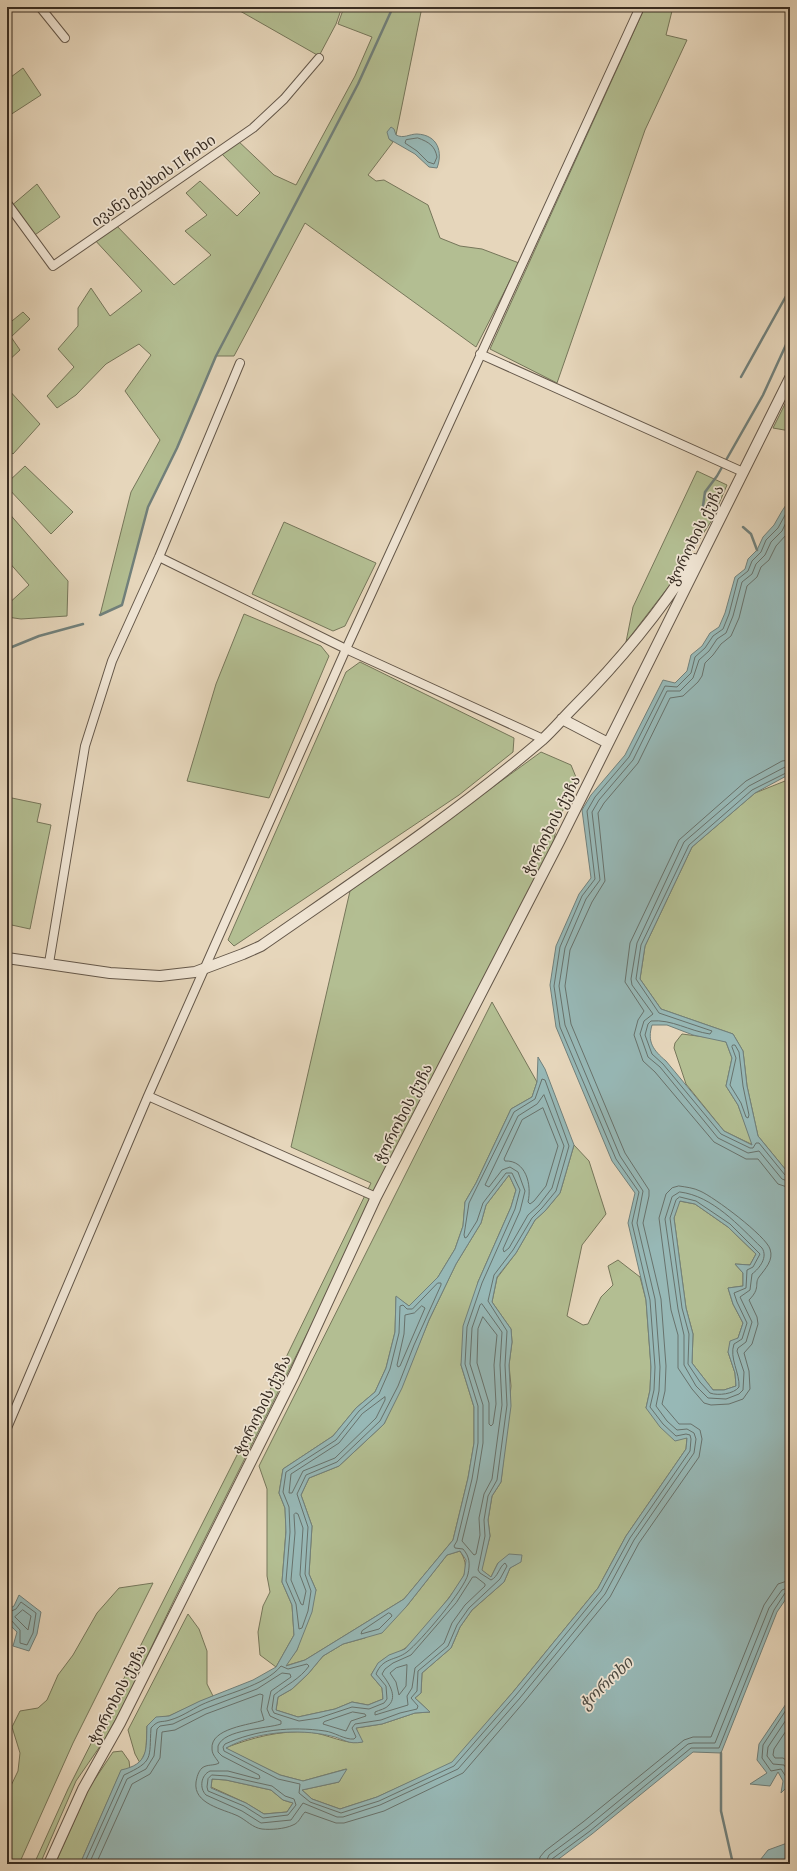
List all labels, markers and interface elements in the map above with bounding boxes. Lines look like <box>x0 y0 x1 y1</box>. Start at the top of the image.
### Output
street label: ივანე მესხის II ჩიხი <box>87 130 219 230</box>
street label: ჭოროხის ქუჩა <box>662 482 728 588</box>
street label: ჭოროხის ქუჩა <box>518 772 584 878</box>
street label: ჭოროხის ქუჩა <box>370 1060 436 1166</box>
street label: ჭოროხის ქუჩა <box>229 1352 295 1458</box>
street label: ჭოროხის ქუჩა <box>84 1641 150 1747</box>
water label: ჭოროხი <box>575 1652 638 1714</box>

